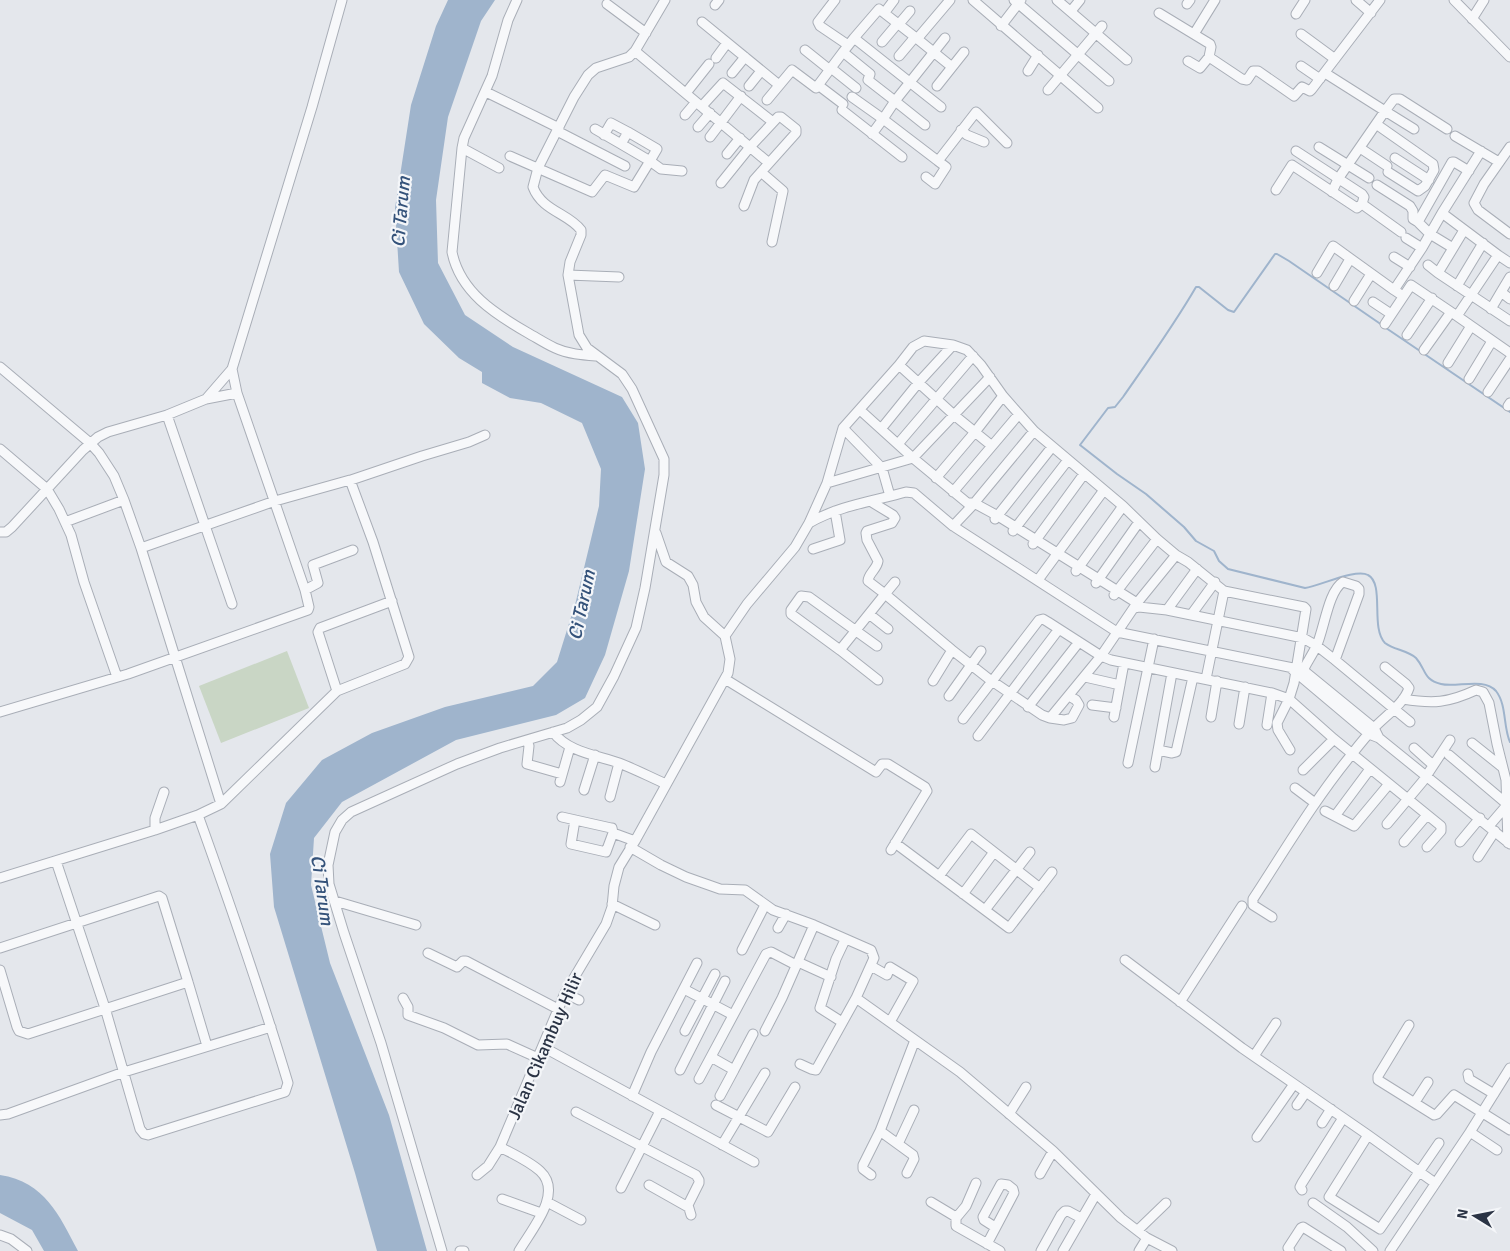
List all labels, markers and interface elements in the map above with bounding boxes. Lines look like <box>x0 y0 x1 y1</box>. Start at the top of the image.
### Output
water label: Ci Tarum <box>386 175 416 248</box>
water label: Ci Tarum <box>563 567 601 642</box>
water label: Ci Tarum <box>305 853 339 928</box>
street label: Jalan Cikambuy Hilir <box>503 969 587 1123</box>
north arrow <box>1450 1191 1500 1241</box>
text: N <box>1453 1208 1472 1220</box>

